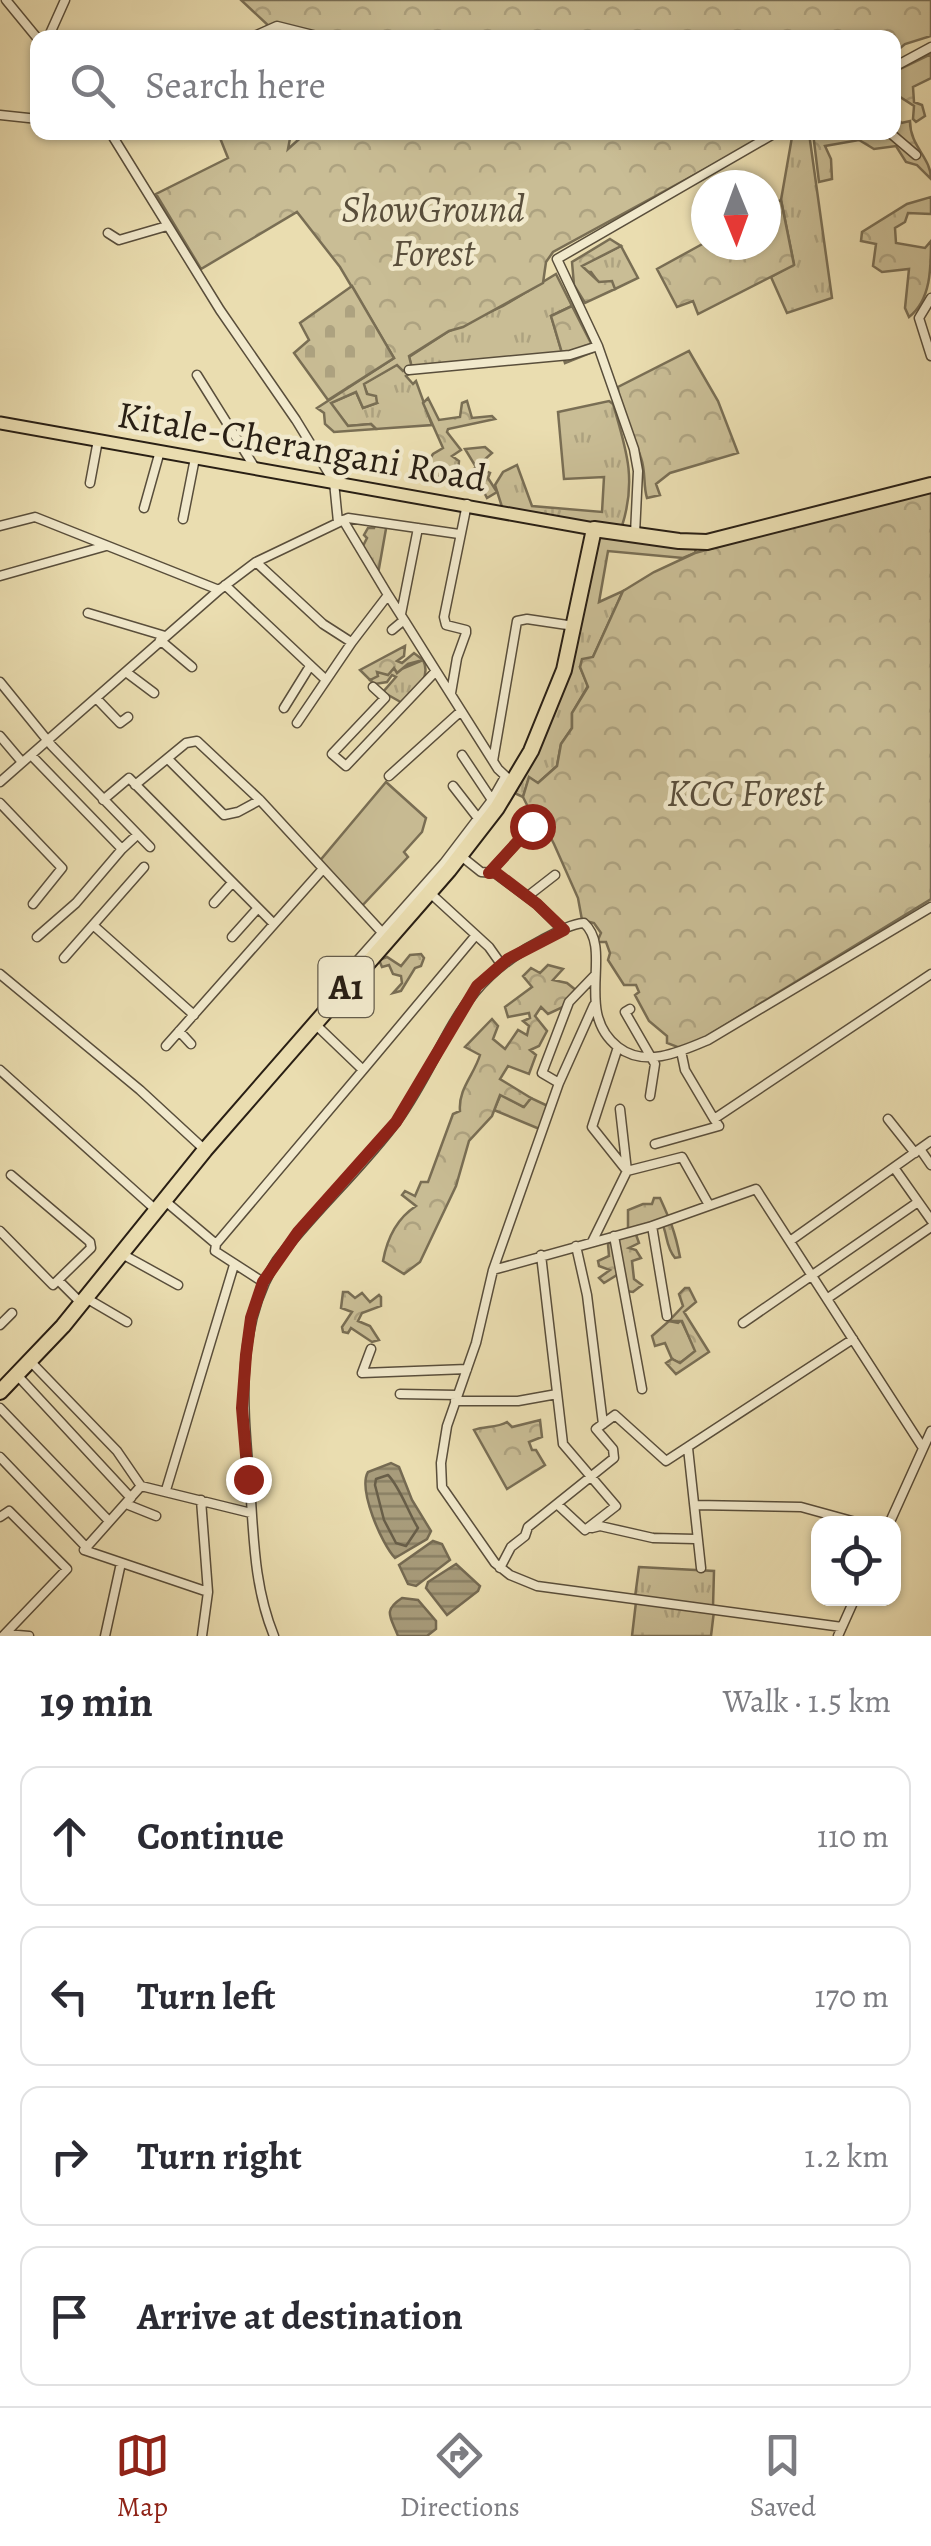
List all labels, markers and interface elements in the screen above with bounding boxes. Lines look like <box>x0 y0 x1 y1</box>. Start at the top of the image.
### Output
search box <box>30 30 901 140</box>
icon: search <box>65 58 120 113</box>
text: Search here <box>145 59 326 111</box>
north arrow <box>691 170 781 260</box>
park label: ShowGround Forest <box>341 183 525 279</box>
street label: Kitale-Cherangani Road <box>113 388 491 504</box>
park label: KCC Forest <box>667 767 825 819</box>
route start <box>510 804 556 850</box>
road number: A1 <box>318 957 374 1017</box>
route end <box>226 1457 272 1503</box>
map controls <box>811 1516 901 1606</box>
button: locate <box>811 1516 901 1606</box>
text: 19 min <box>40 1673 153 1730</box>
text: Walk · 1.5 km <box>723 1679 891 1723</box>
icon: ahead <box>42 1809 97 1864</box>
text: Continue <box>137 1810 284 1862</box>
text: 110 m <box>817 1814 889 1858</box>
icon: left <box>42 1969 97 2024</box>
text: Turn left <box>137 1970 276 2022</box>
text: 170 m <box>815 1974 889 2018</box>
icon: right <box>42 2129 97 2184</box>
text: Turn right <box>137 2130 302 2182</box>
text: 1.2 km <box>804 2134 889 2178</box>
icon: arrive <box>42 2289 97 2344</box>
text: Arrive at destination <box>137 2290 463 2342</box>
tab: Map <box>115 2428 170 2526</box>
tab: Directions <box>400 2428 520 2526</box>
tab: Saved <box>750 2428 816 2526</box>

